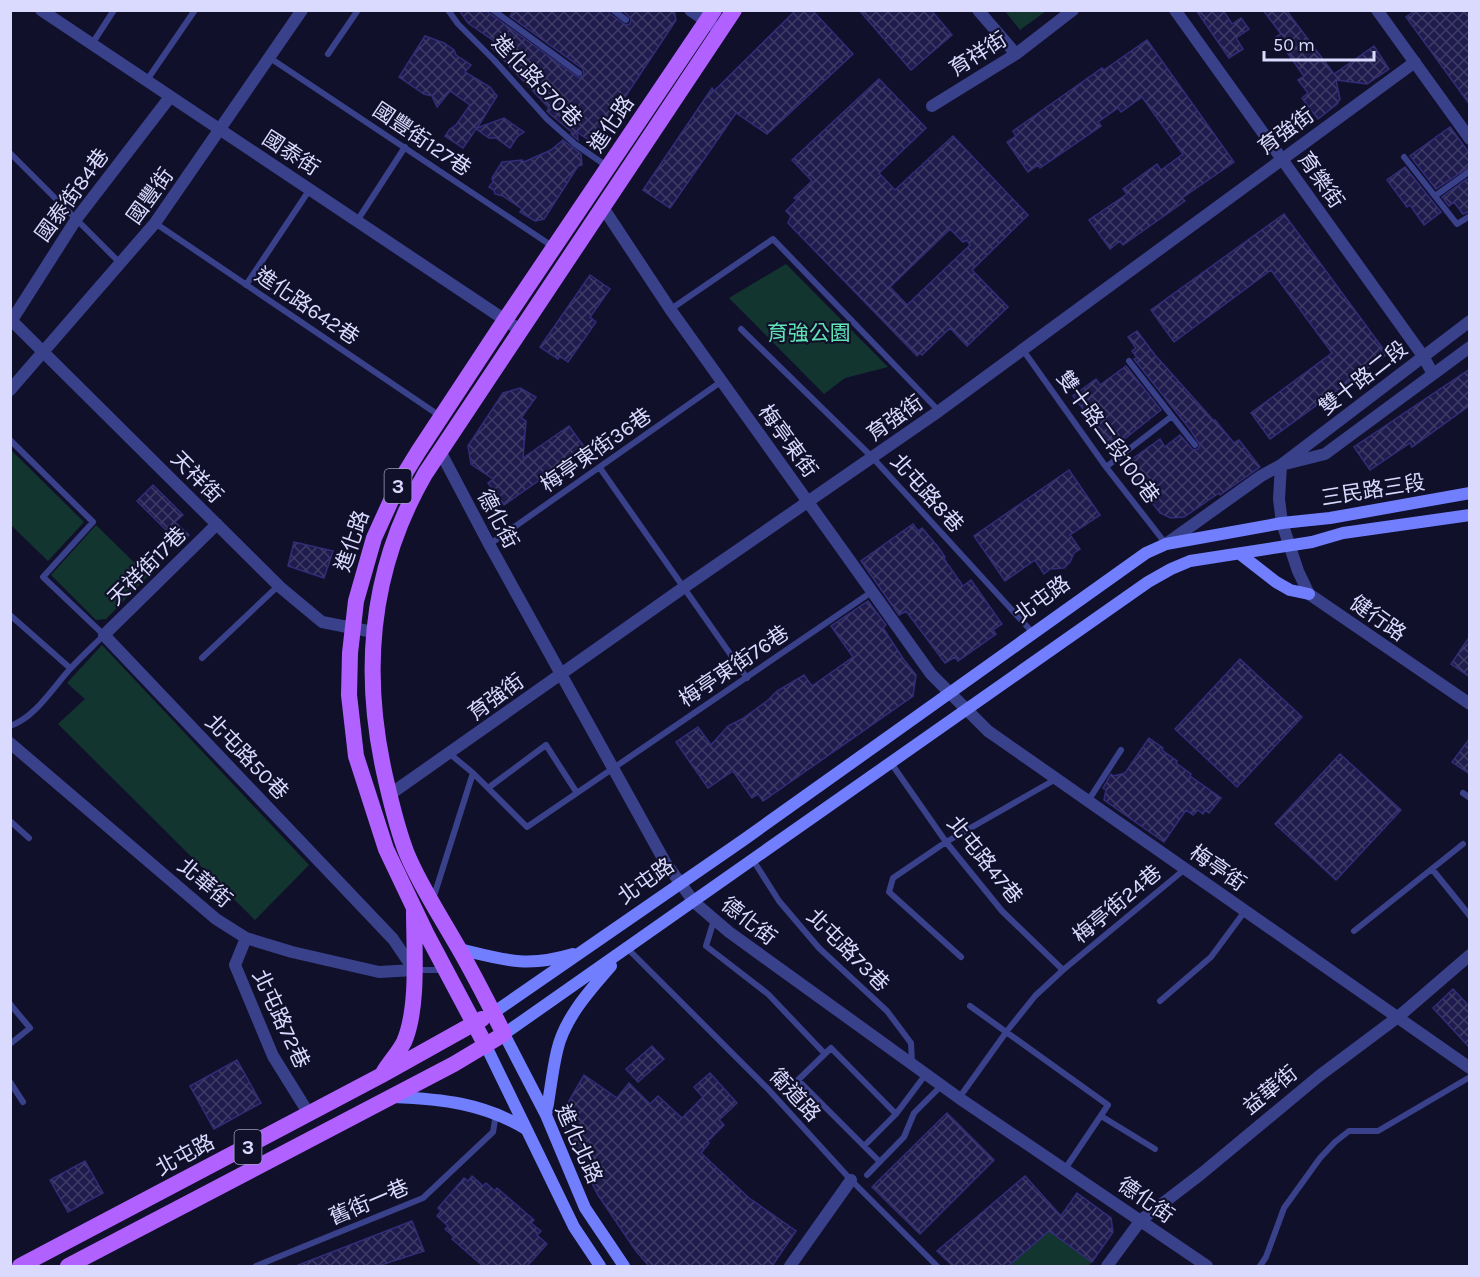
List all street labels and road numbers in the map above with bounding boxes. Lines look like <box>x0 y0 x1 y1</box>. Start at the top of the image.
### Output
street label: 育祥街 <box>945 27 1011 81</box>
street label: 進化路570巷 <box>487 30 587 132</box>
street label: 進化路 <box>583 91 639 157</box>
street label: 國豐街127巷 <box>368 97 476 181</box>
street label: 育強街 <box>1253 103 1319 159</box>
street label: 國泰街 <box>258 126 324 180</box>
street label: 國泰街84巷 <box>30 144 114 246</box>
street label: 育樂街 <box>1293 147 1349 213</box>
street label: 國豐街 <box>122 163 178 229</box>
street label: 進化路642巷 <box>251 263 363 349</box>
street label: 雙十路二段 <box>1314 336 1412 420</box>
street label: 雙十路二段100巷 <box>1052 366 1164 508</box>
street label: 育強街 <box>862 390 928 446</box>
street label: 梅亭東街 <box>754 400 822 482</box>
street label: 梅亭東街36巷 <box>536 403 656 497</box>
street label: 天祥街 <box>166 446 228 508</box>
street label: 北屯路8巷 <box>886 449 968 537</box>
road number: 3 <box>384 469 412 503</box>
street label: 三民路三段 <box>1319 470 1427 510</box>
street label: 德化街 <box>473 486 523 552</box>
street label: 進化路 <box>330 507 374 575</box>
street label: 天祥街17巷 <box>103 522 191 610</box>
street label: 北屯路 <box>1009 571 1075 627</box>
street label: 健行路 <box>1345 590 1411 646</box>
street label: 梅亭東街76巷 <box>675 621 793 711</box>
street label: 育強街 <box>463 669 529 725</box>
street label: 北屯路50巷 <box>201 710 293 804</box>
street label: 北屯路47巷 <box>942 811 1028 909</box>
street label: 梅亭街 <box>1185 840 1251 896</box>
street label: 北屯路 <box>613 853 679 909</box>
street label: 北華街 <box>173 854 237 912</box>
street label: 梅亭街24巷 <box>1068 860 1166 948</box>
street label: 德化街 <box>717 892 781 950</box>
street label: 北屯路73巷 <box>802 904 894 996</box>
street label: 北屯路72巷 <box>248 966 314 1072</box>
street label: 益華街 <box>1238 1061 1302 1119</box>
street label: 衛道路 <box>765 1064 825 1126</box>
street label: 進化北路 <box>551 1101 607 1187</box>
street label: 北屯路 <box>152 1130 218 1180</box>
road number: 3 <box>234 1130 262 1164</box>
street label: 德化街 <box>1113 1172 1179 1228</box>
street label: 舊街一巷 <box>326 1175 412 1229</box>

